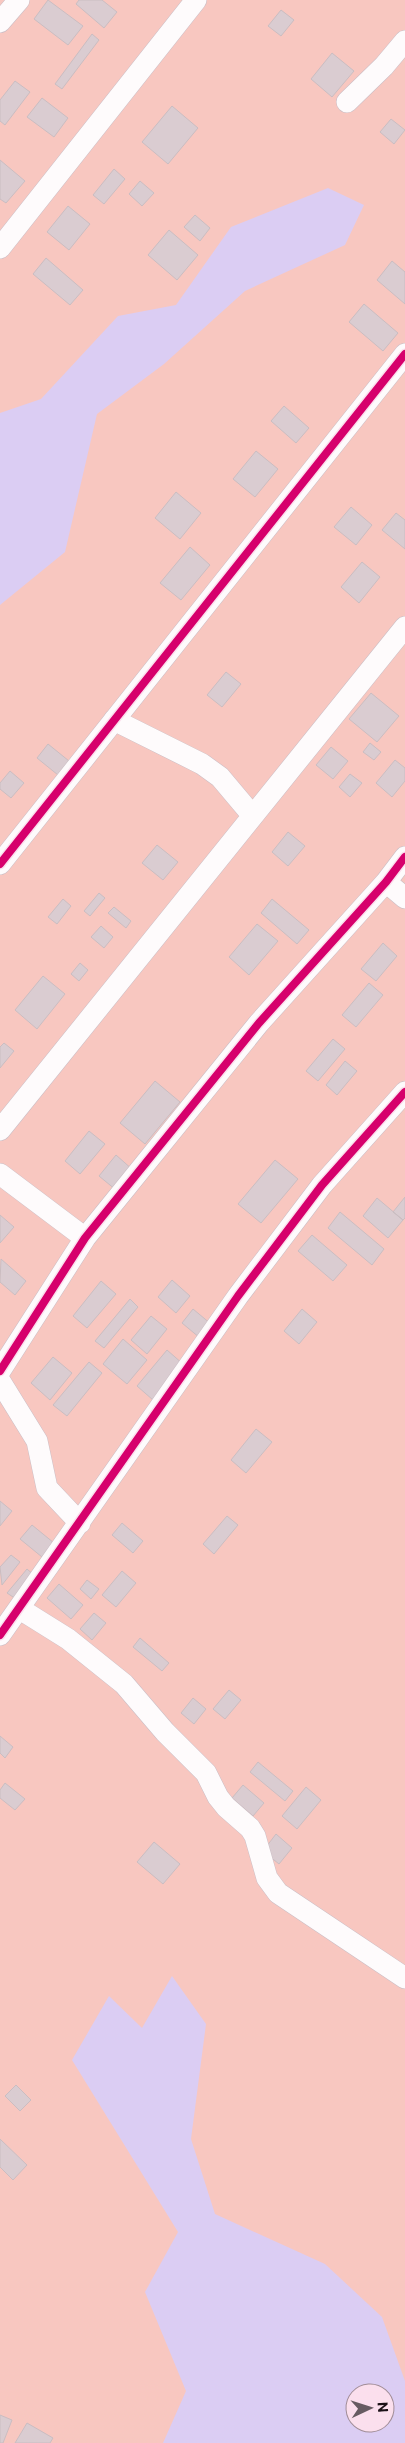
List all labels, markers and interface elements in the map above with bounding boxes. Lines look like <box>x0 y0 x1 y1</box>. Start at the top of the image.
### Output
north arrow <box>345 2383 395 2433</box>
text: N <box>375 2401 392 2413</box>

